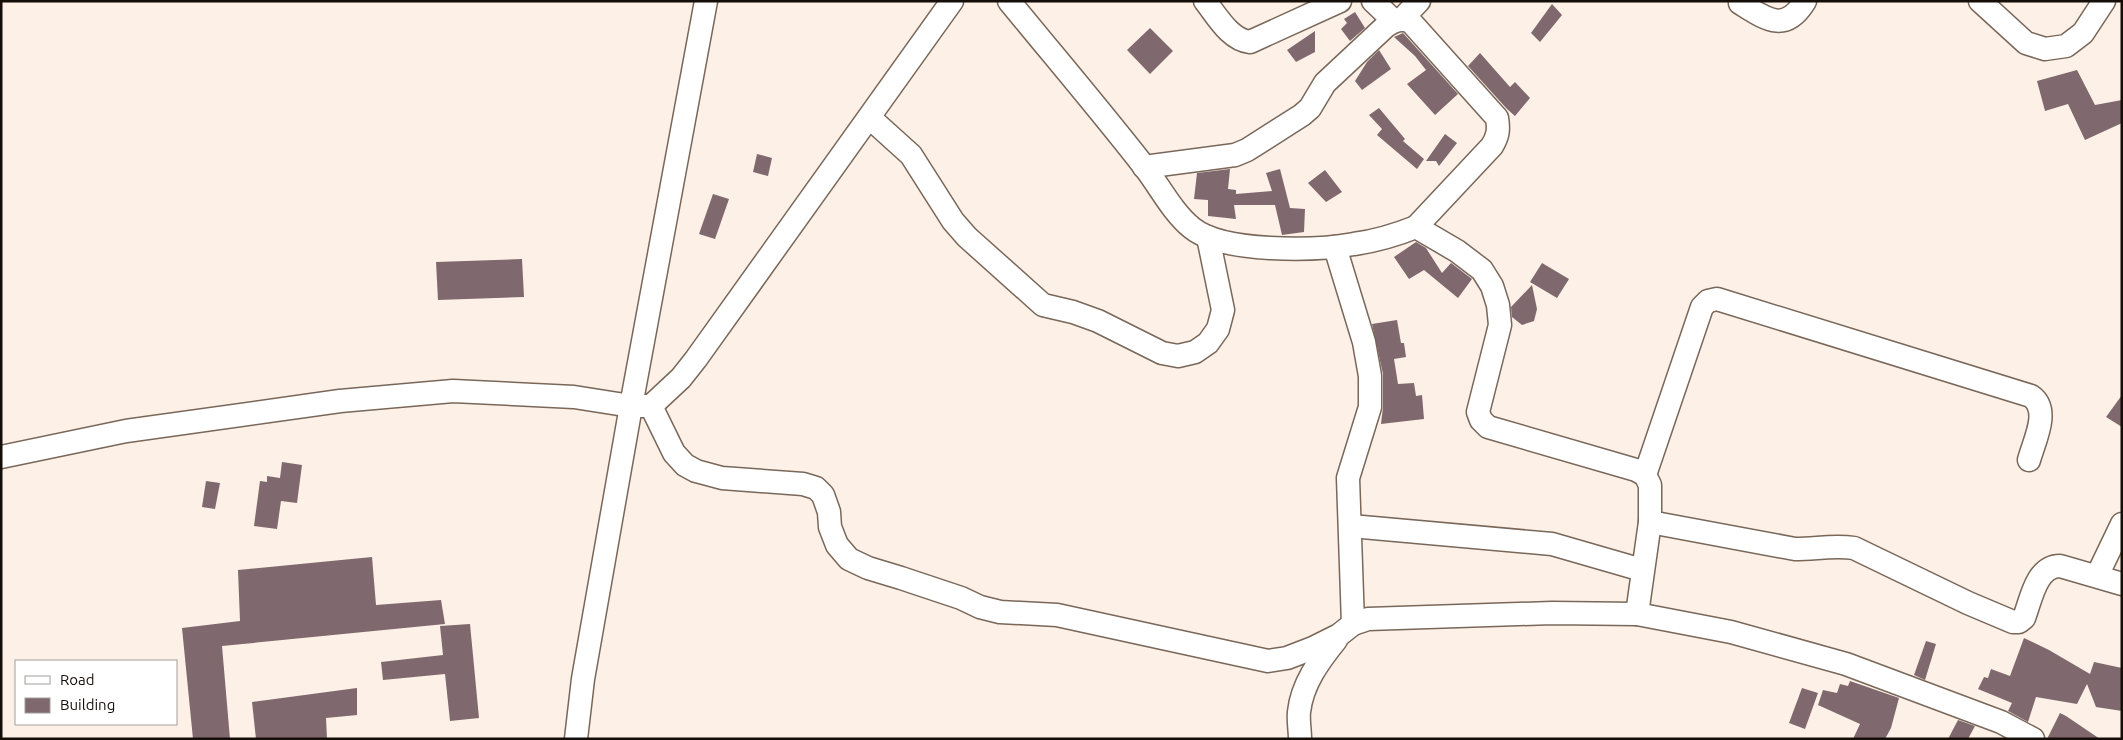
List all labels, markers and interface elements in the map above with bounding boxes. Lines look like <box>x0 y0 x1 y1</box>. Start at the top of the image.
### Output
legend <box>15 660 178 725</box>
text: Road <box>60 671 95 688</box>
text: Building <box>60 696 115 713</box>

